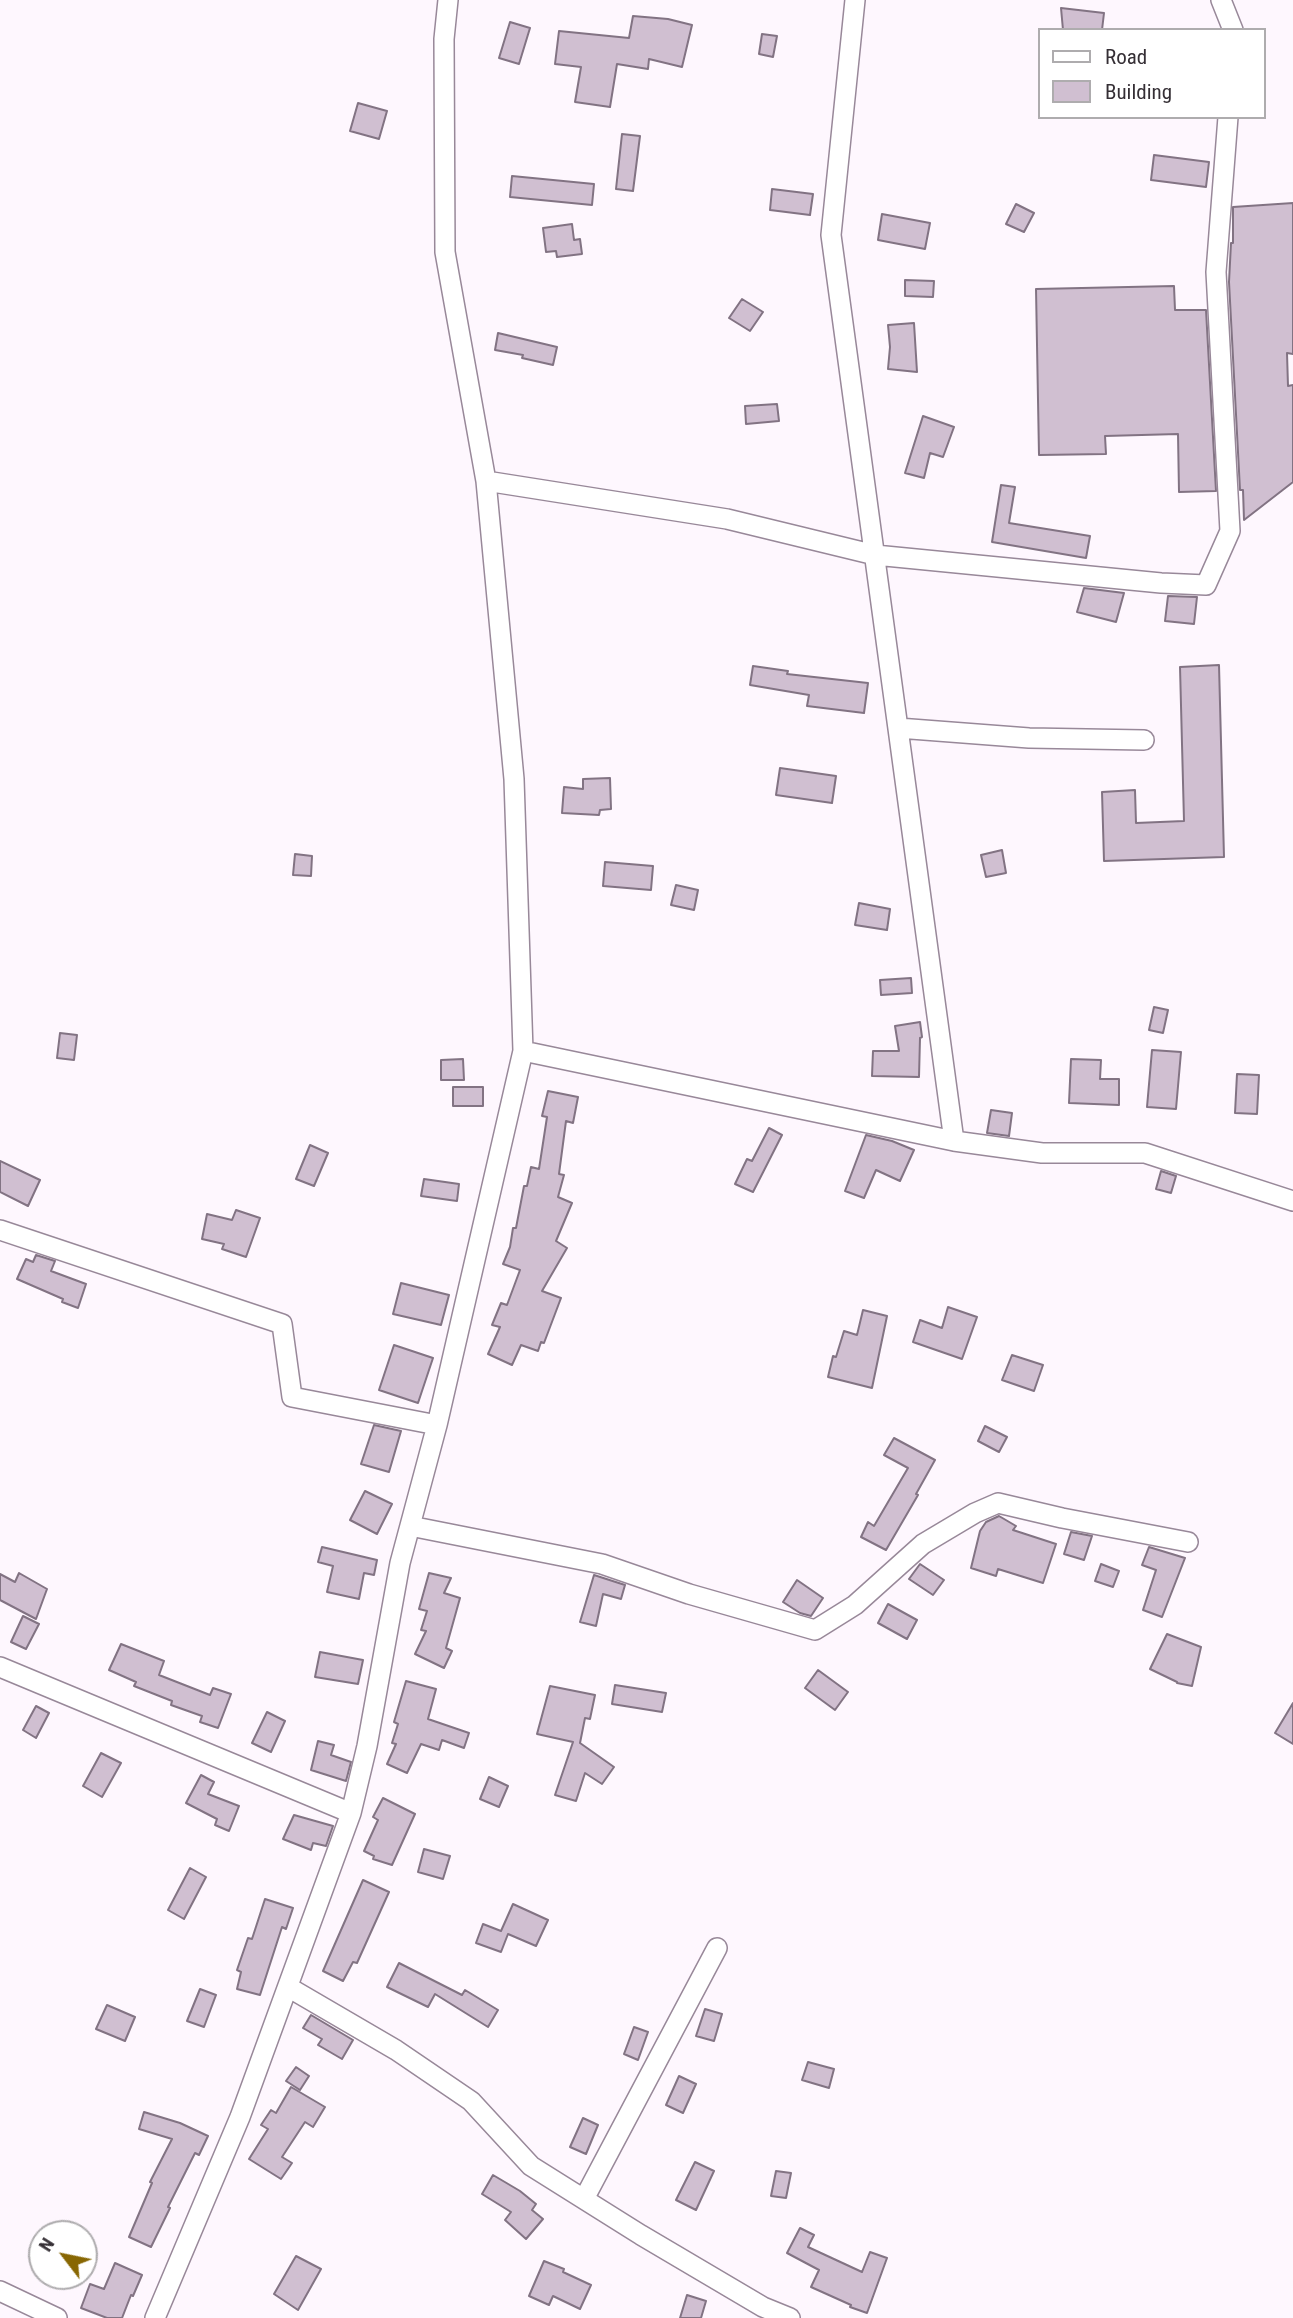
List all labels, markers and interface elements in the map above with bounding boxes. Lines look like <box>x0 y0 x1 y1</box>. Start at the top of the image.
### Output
legend <box>1038 28 1265 119</box>
text: Road <box>1105 45 1147 69</box>
text: Building <box>1105 80 1172 104</box>
north arrow <box>28 2220 98 2290</box>
text: N <box>34 2234 59 2256</box>

